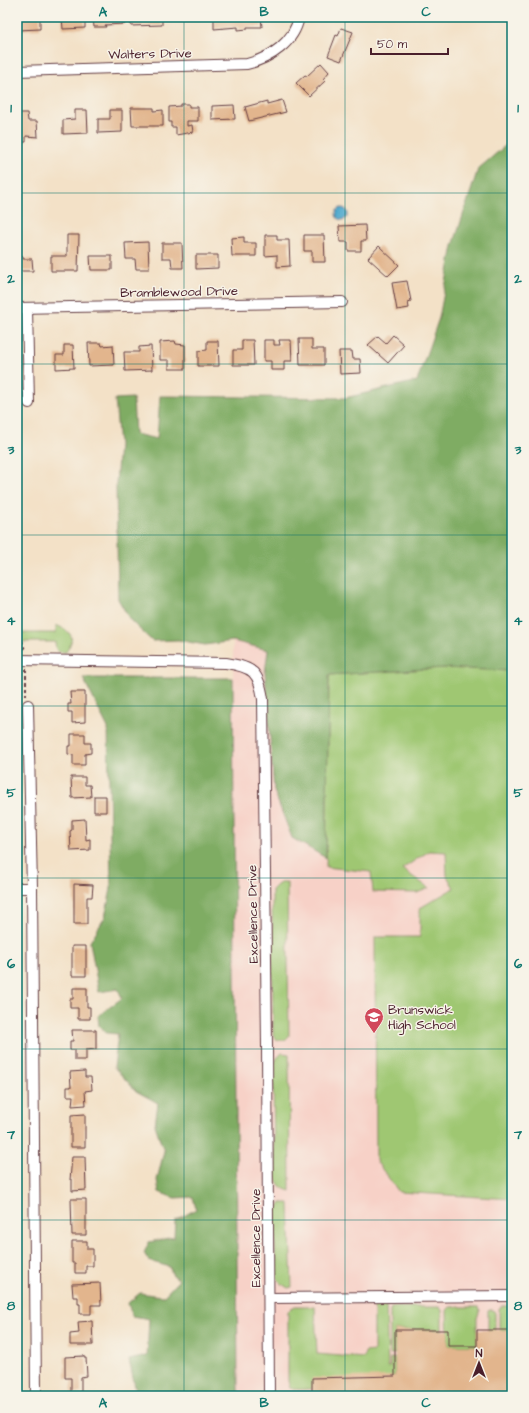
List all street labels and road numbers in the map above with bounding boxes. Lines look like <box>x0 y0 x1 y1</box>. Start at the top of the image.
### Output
street label: Walters Drive <box>108 44 192 64</box>
street label: Bramblewood Drive <box>120 282 238 302</box>
street label: Excellence Drive <box>243 865 263 963</box>
street label: Excellence Drive <box>247 1189 265 1287</box>

